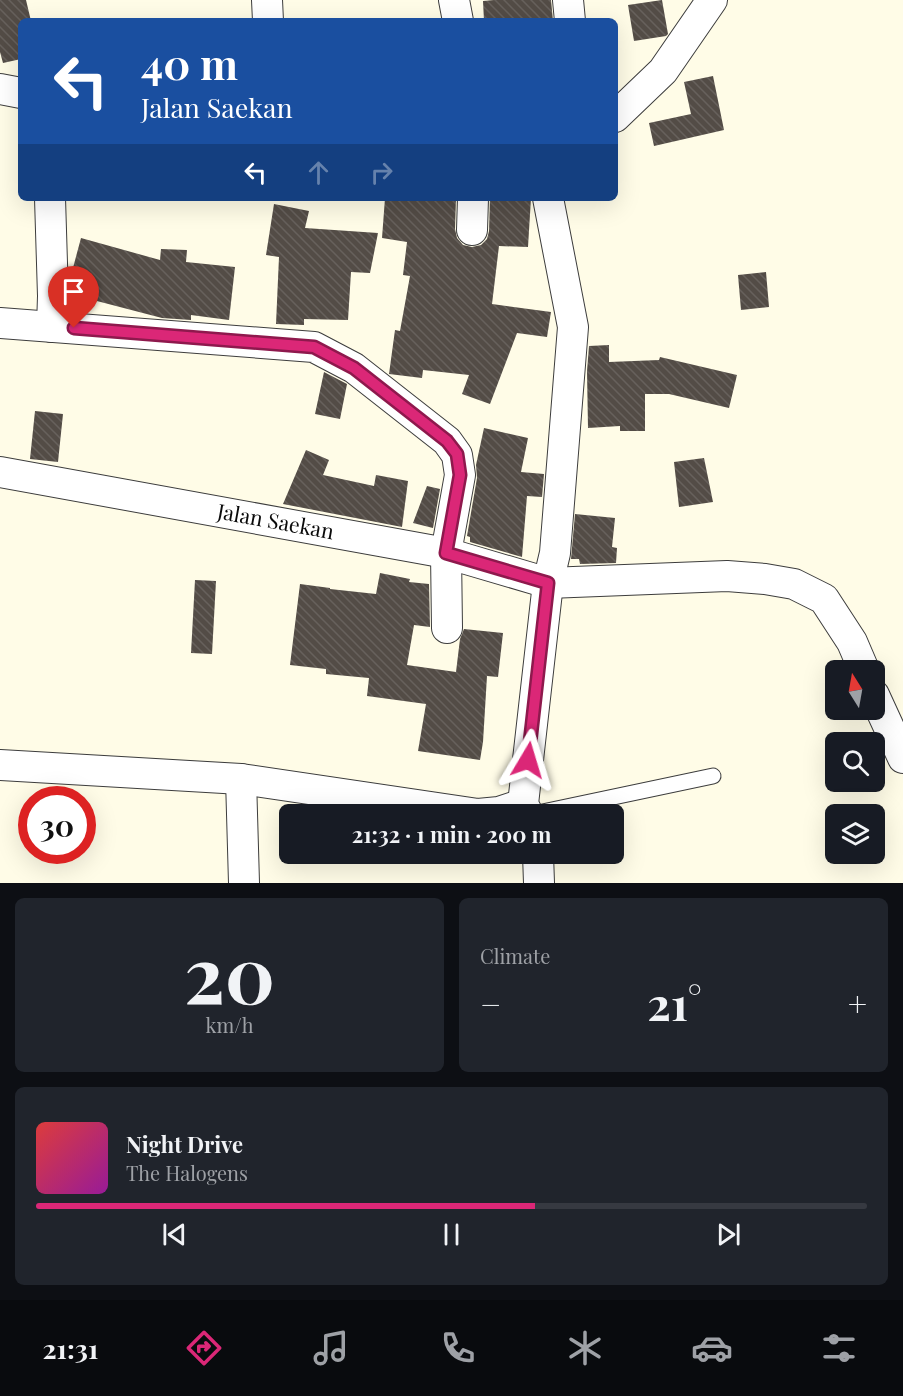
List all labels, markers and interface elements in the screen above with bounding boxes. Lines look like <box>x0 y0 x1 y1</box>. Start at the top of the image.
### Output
text: 40 m <box>141 35 238 91</box>
icon: left <box>42 42 120 120</box>
text: Jalan Saekan <box>141 89 293 125</box>
icon: left <box>239 156 272 189</box>
icon: ahead <box>302 156 335 189</box>
icon: right <box>365 156 398 189</box>
pin <box>48 266 99 328</box>
icon: arrive <box>57 275 90 308</box>
street label: Jalan Saekan <box>214 496 337 544</box>
north arrow <box>825 660 885 720</box>
map controls <box>825 660 885 864</box>
position arrow <box>496 728 560 792</box>
button: search <box>825 732 885 792</box>
speed limit sign: 30 <box>18 786 96 864</box>
button: layers <box>825 804 885 864</box>
text: 21:32 · 1 min · 200 m <box>352 819 551 849</box>
text: 20 <box>184 920 275 1024</box>
text: Climate <box>480 942 550 969</box>
text: 21° <box>647 972 702 1032</box>
text: − <box>480 981 501 1025</box>
text: + <box>848 981 867 1025</box>
text: km/h <box>206 1011 253 1038</box>
text: Night Drive <box>126 1129 243 1159</box>
text: The Halogens <box>126 1159 248 1186</box>
icon: previous <box>158 1218 191 1251</box>
icon: pause <box>435 1218 468 1251</box>
icon: next <box>712 1218 745 1251</box>
icon: directions <box>183 1327 225 1369</box>
icon: music <box>310 1327 352 1369</box>
icon: phone <box>437 1327 479 1369</box>
icon: climate <box>564 1327 606 1369</box>
icon: car <box>691 1327 733 1369</box>
icon: filters <box>818 1327 860 1369</box>
text: 21:31 <box>43 1330 98 1366</box>

